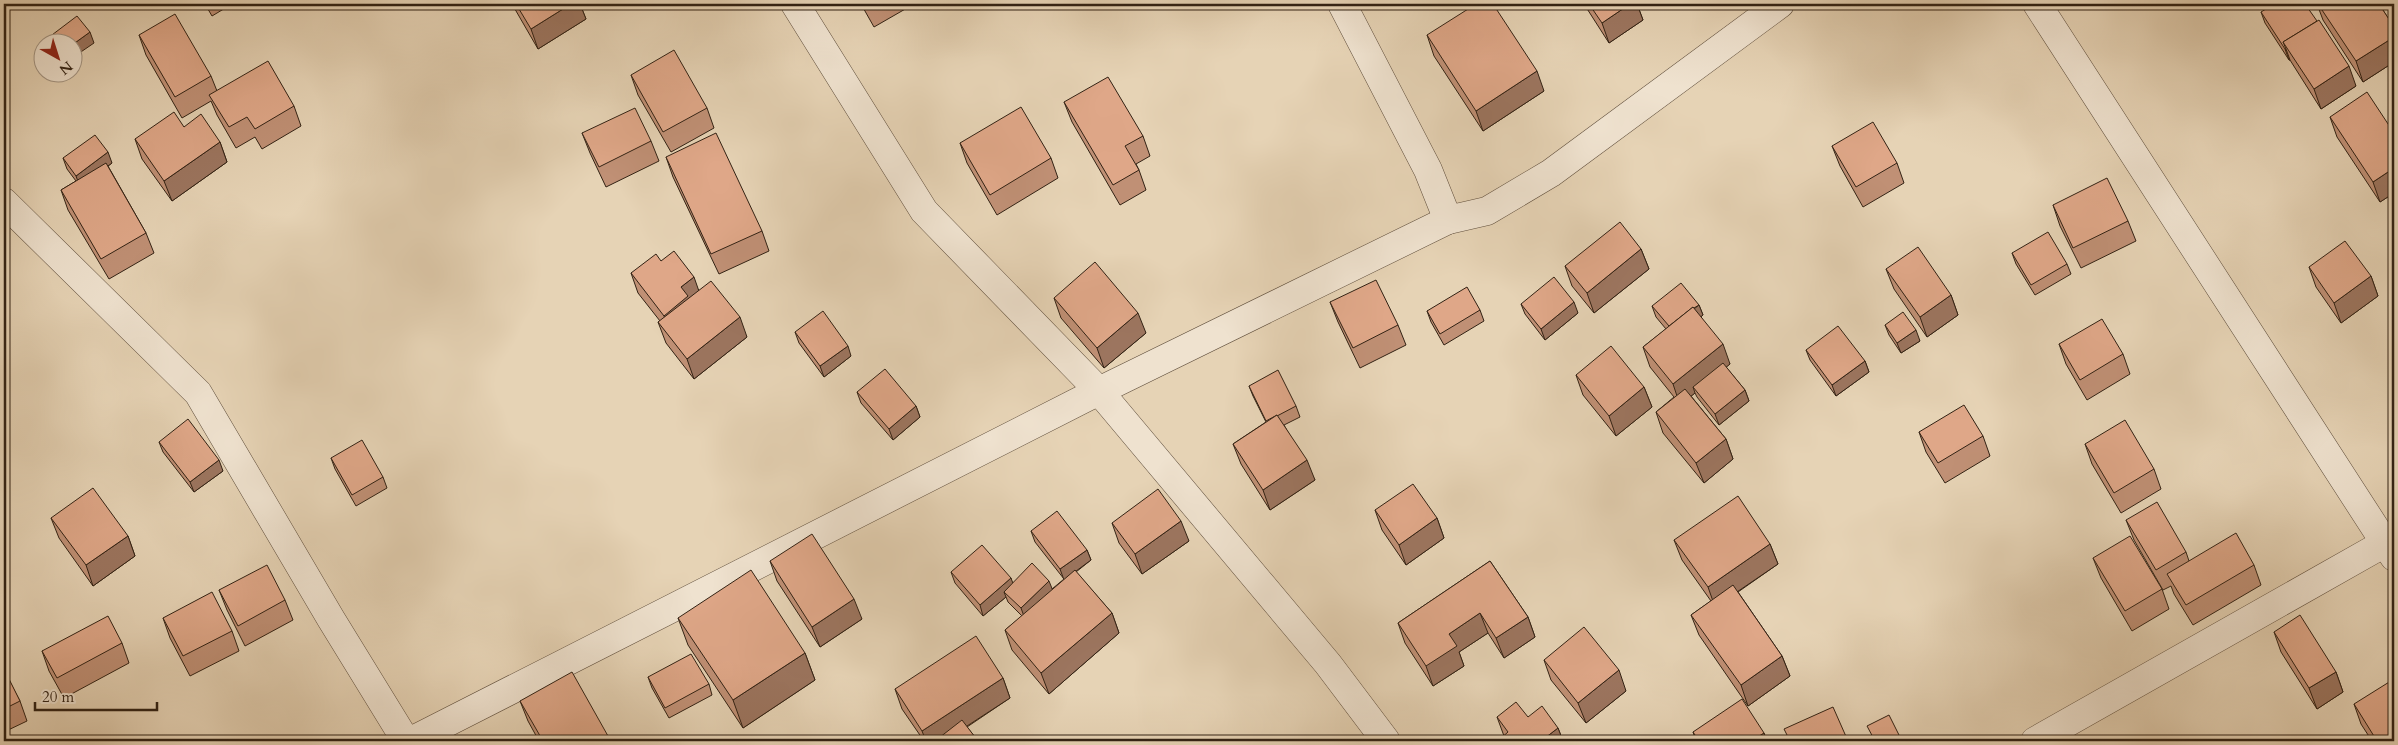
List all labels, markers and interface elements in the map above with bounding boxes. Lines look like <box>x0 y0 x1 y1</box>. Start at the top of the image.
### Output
north arrow <box>32 32 82 82</box>
text: N <box>55 57 77 79</box>
scale bar <box>35 680 158 712</box>
text: 20 m <box>42 687 74 707</box>

